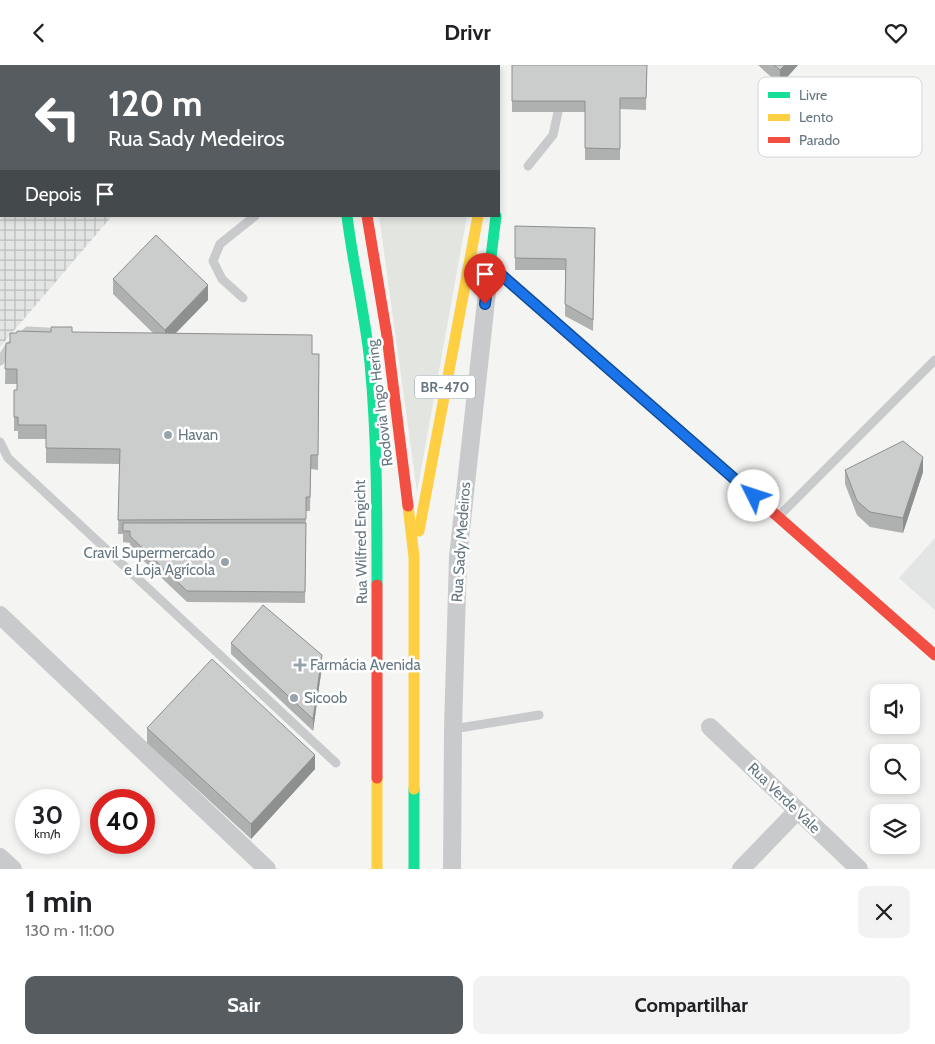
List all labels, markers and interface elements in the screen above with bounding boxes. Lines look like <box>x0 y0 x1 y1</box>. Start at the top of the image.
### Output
icon: back <box>25 19 53 47</box>
text: Drivr <box>444 19 491 46</box>
icon: heart <box>882 19 910 47</box>
legend <box>758 77 922 157</box>
text: 120 m <box>108 82 202 125</box>
icon: left <box>25 85 90 150</box>
text: Livre <box>799 86 827 104</box>
text: Lento <box>799 108 833 126</box>
text: Rua Sady Medeiros <box>108 125 285 152</box>
text: Parado <box>799 131 840 149</box>
icon: arrive <box>91 180 119 208</box>
text: Depois <box>25 183 81 206</box>
pin <box>464 253 506 304</box>
icon: arrive <box>471 260 499 288</box>
street label: Rodovia Ingo Hering <box>363 338 397 467</box>
road number: BR-470 <box>415 376 475 399</box>
place label: Havan <box>178 426 218 444</box>
marker: Havan <box>162 429 174 441</box>
position arrow <box>727 469 779 521</box>
street label: Rua Wilfred Engicht <box>351 480 371 604</box>
street label: Rua Sady Medeiros <box>448 481 474 603</box>
place label: Cravil Supermercado e Loja Agrícola <box>84 544 216 579</box>
marker: Cravil Supermercado e Loja Agrícola <box>219 556 231 568</box>
place label: Farmácia Avenida <box>310 656 421 674</box>
marker: Farmácia Avenida <box>294 659 306 671</box>
map controls <box>870 684 920 854</box>
button: sound <box>870 684 920 734</box>
place label: Sicoob <box>304 689 347 707</box>
marker: Sicoob <box>288 692 300 704</box>
button: search <box>870 744 920 794</box>
street label: Rua Verde Vale <box>744 759 824 837</box>
speed limit sign: 40 <box>90 789 155 854</box>
text: 30 <box>32 800 63 830</box>
button: layers <box>870 804 920 854</box>
text: km/h <box>34 826 61 841</box>
text: 1 min <box>25 883 93 920</box>
button: close <box>858 886 910 938</box>
text: 130 m · 11:00 <box>25 921 115 940</box>
button: Sair <box>25 976 463 1034</box>
button: Compartilhar <box>473 976 910 1034</box>

